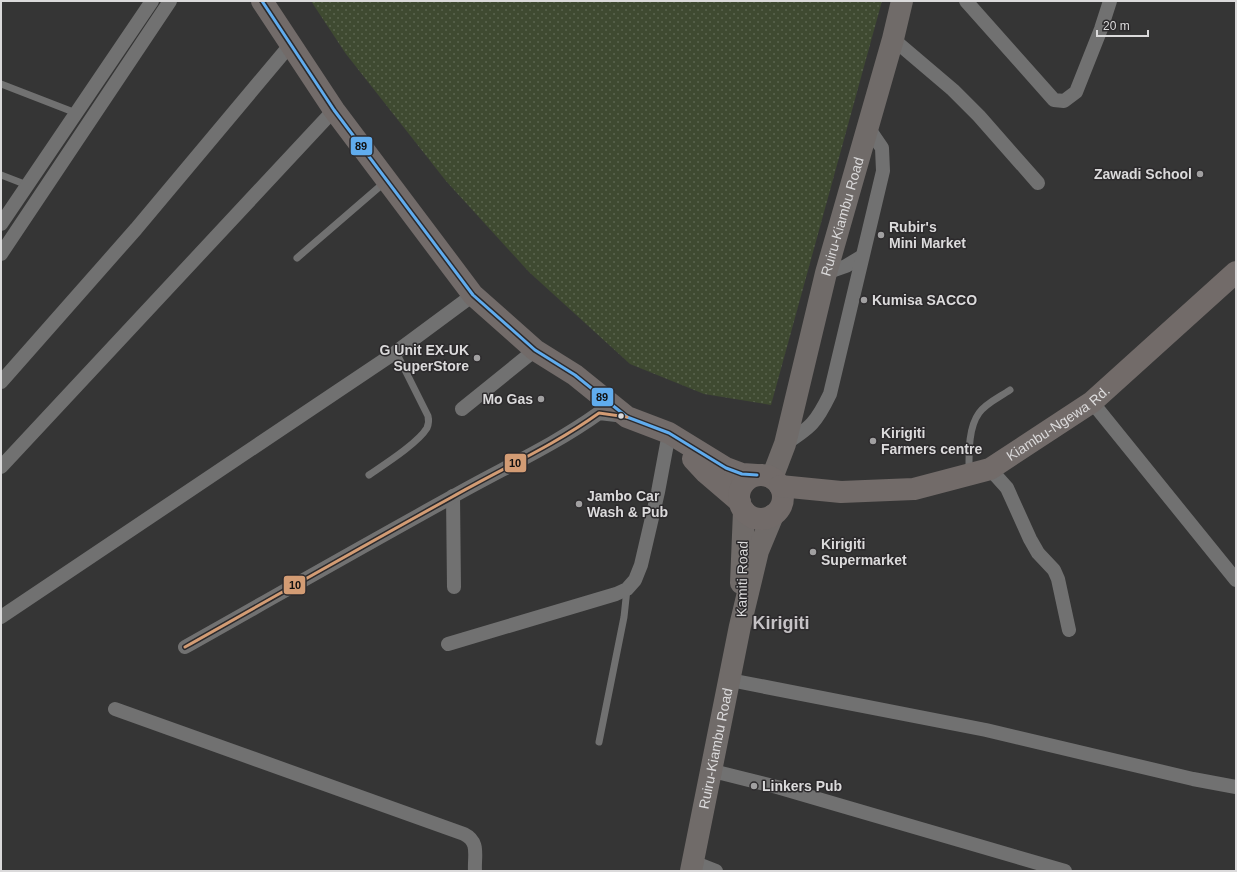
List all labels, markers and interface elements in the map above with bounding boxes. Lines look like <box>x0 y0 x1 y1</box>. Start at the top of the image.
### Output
scale bar <box>1097 12 1148 38</box>
text: 20 m <box>1103 19 1130 33</box>
line badge: 89 <box>350 136 373 156</box>
text: 89 <box>355 140 367 152</box>
street label: Ruiru-Kiambu Road <box>818 155 867 278</box>
place label: Zawadi School <box>1094 166 1192 182</box>
marker: Zawadi School <box>1195 169 1205 179</box>
place label: Rubir's Mini Market <box>889 219 966 251</box>
marker: Rubir's Mini Market <box>876 230 886 240</box>
place label: Kumisa SACCO <box>872 292 977 308</box>
marker: Kumisa SACCO <box>859 295 869 305</box>
place label: G Unit EX-UK SuperStore <box>380 342 469 374</box>
marker: G Unit EX-UK SuperStore <box>472 353 482 363</box>
street label: Kiambu-Ngewa Rd. <box>1003 382 1113 464</box>
line badge: 89 <box>591 387 614 407</box>
place label: Mo Gas <box>482 391 533 407</box>
text: 89 <box>596 391 608 403</box>
marker: Mo Gas <box>536 394 546 404</box>
unlabelled marker <box>616 411 626 421</box>
place label: Kirigiti Farmers centre <box>881 425 982 457</box>
marker: Kirigiti Farmers centre <box>868 436 878 446</box>
line badge: 10 <box>504 453 527 473</box>
text: 10 <box>509 457 521 469</box>
place label: Jambo Car Wash & Pub <box>587 488 668 520</box>
marker: Jambo Car Wash & Pub <box>574 499 584 509</box>
place label: Kirigiti Supermarket <box>821 536 907 568</box>
street label: Kamiti Road <box>733 541 751 617</box>
marker: Kirigiti Supermarket <box>808 547 818 557</box>
line badge: 10 <box>283 575 306 595</box>
text: 10 <box>289 579 301 591</box>
district label: Kirigiti <box>753 613 810 633</box>
street label: Ruiru-Kiambu Road <box>696 686 735 810</box>
place label: Linkers Pub <box>762 778 842 794</box>
marker: Linkers Pub <box>749 781 759 791</box>

